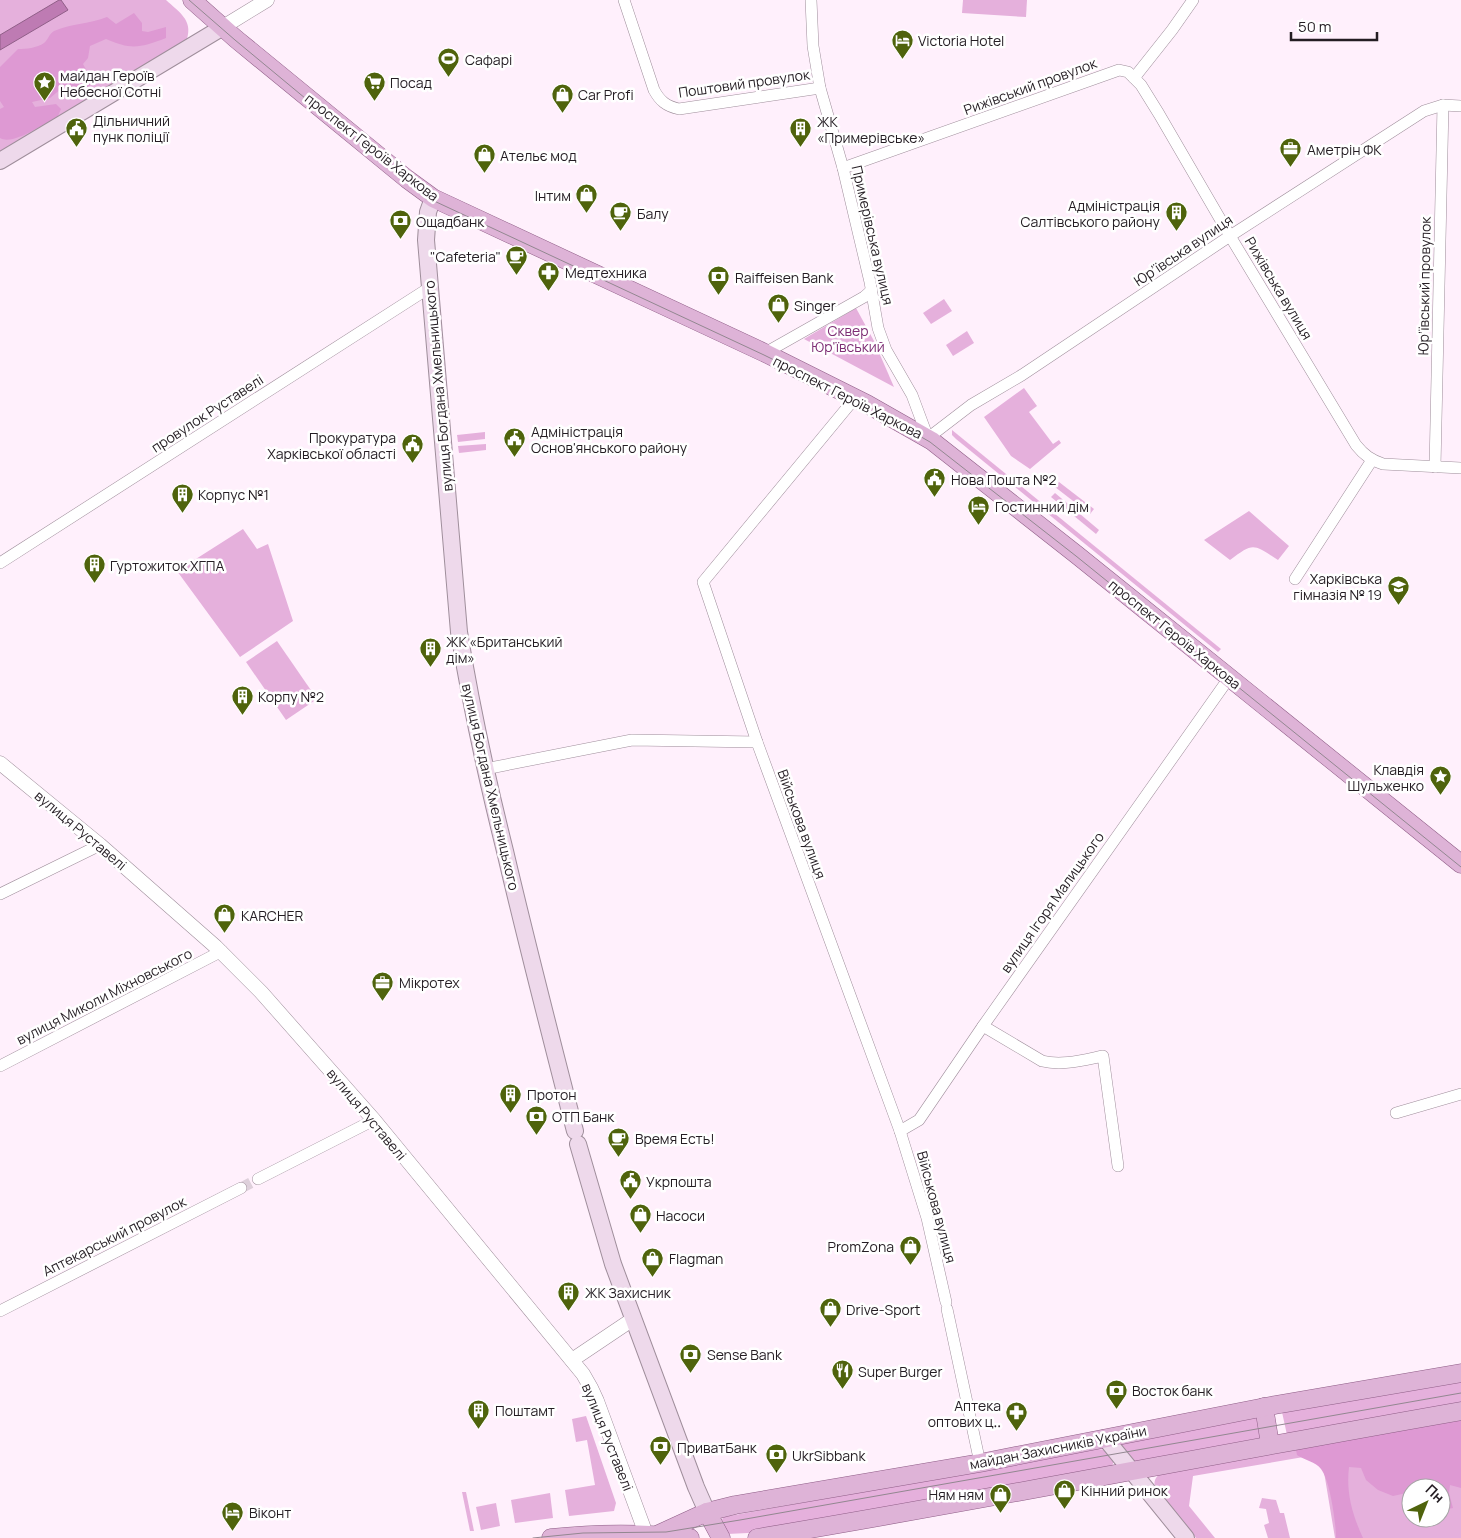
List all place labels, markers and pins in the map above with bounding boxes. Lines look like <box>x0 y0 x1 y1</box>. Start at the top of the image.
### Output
hotel icon: Victoria Hotel <box>890 28 914 59</box>
place label: Victoria Hotel <box>918 31 1004 50</box>
sports icon: Сафарі <box>437 47 461 78</box>
place label: Сафарі <box>465 50 512 69</box>
place label: майдан Героїв Небесної Сотні <box>60 66 161 101</box>
supermarket icon: Посад <box>362 70 386 101</box>
place icon: майдан Героїв Небесної Сотні <box>32 71 56 102</box>
place label: Посад <box>390 73 432 92</box>
shop icon: Car Profi <box>550 82 574 113</box>
place label: Car Profi <box>578 85 634 104</box>
place label: Дільничний пунк поліції <box>93 111 170 146</box>
place label: ЖК «Примерівське» <box>817 112 925 147</box>
public building icon: Дільничний пунк поліції <box>65 116 89 147</box>
building icon: ЖК «Примерівське» <box>789 117 813 148</box>
office icon: Аметрін ФК <box>1279 137 1303 168</box>
place label: Аметрін ФК <box>1307 140 1382 159</box>
shop icon: Ательє мод <box>472 143 496 174</box>
place label: Ательє мод <box>500 146 577 165</box>
shop icon: Інтим <box>575 183 599 214</box>
place label: Інтим <box>535 186 571 205</box>
place label: Адміністрація Салтівського району <box>1021 196 1161 231</box>
cafe icon: Балу <box>609 201 633 232</box>
building icon: Адміністрація Салтівського району <box>1164 201 1188 232</box>
place label: Балу <box>637 204 669 223</box>
bank icon: Ощадбанк <box>388 209 412 240</box>
place label: Ощадбанк <box>416 212 485 231</box>
cafe icon: "Cafeteria" <box>505 244 529 275</box>
place label: "Cafeteria" <box>430 247 501 266</box>
pharmacy icon: Медтехника <box>537 260 561 291</box>
place label: Медтехника <box>565 263 647 282</box>
bank icon: Raiffeisen Bank <box>707 265 731 296</box>
place label: Raiffeisen Bank <box>735 268 834 287</box>
shop icon: Singer <box>766 293 790 324</box>
place label: Singer <box>794 296 836 315</box>
place label: Адміністрація Основ'янського району <box>531 422 688 457</box>
public building icon: Адміністрація Основ'янського району <box>503 427 527 458</box>
place label: Прокуратура Харківської області <box>267 428 396 463</box>
public building icon: Прокуратура Харківської області <box>400 433 424 464</box>
public building icon: Нова Пошта №2 <box>923 467 947 498</box>
place label: Нова Пошта №2 <box>951 470 1056 489</box>
building icon: Корпус №1 <box>170 482 194 513</box>
place label: Корпус №1 <box>198 485 269 504</box>
hotel icon: Гостинний дім <box>967 494 991 525</box>
place label: Гостинний дім <box>995 497 1089 516</box>
building icon: Гуртожиток ХГПА <box>82 553 106 584</box>
place label: Гуртожиток ХГПА <box>110 556 225 575</box>
place label: Харківська гімназія № 19 <box>1293 569 1382 604</box>
school or university icon: Харківська гімназія № 19 <box>1386 574 1410 605</box>
place label: ЖК «Британський дім» <box>446 632 562 667</box>
building icon: ЖК «Британський дім» <box>418 637 442 668</box>
building icon: Корпу №2 <box>230 684 254 715</box>
place label: Корпу №2 <box>258 687 324 706</box>
place label: Клавдія Шульженко <box>1348 760 1424 795</box>
place icon: Клавдія Шульженко <box>1428 765 1452 796</box>
shop icon: KARCHER <box>213 903 237 934</box>
place label: KARCHER <box>241 906 303 925</box>
office icon: Мікротех <box>371 970 395 1001</box>
place label: Мікротех <box>399 973 460 992</box>
building icon: Протон <box>499 1082 523 1113</box>
place label: Протон <box>527 1085 577 1104</box>
bank icon: ОТП Банк <box>524 1104 548 1135</box>
place label: ОТП Банк <box>552 1107 615 1126</box>
cafe icon: Время Есть! <box>607 1126 631 1157</box>
place label: Время Есть! <box>635 1129 715 1148</box>
public building icon: Укрпошта <box>618 1169 642 1200</box>
place label: Укрпошта <box>646 1172 711 1191</box>
shop icon: Насоси <box>628 1203 652 1234</box>
place label: Насоси <box>656 1206 705 1225</box>
shop icon: PromZona <box>898 1234 922 1265</box>
place label: PromZona <box>828 1237 894 1256</box>
shop icon: Flagman <box>641 1246 665 1277</box>
place label: Flagman <box>669 1249 723 1268</box>
building icon: ЖК Захисник <box>557 1280 581 1311</box>
place label: ЖК Захисник <box>585 1283 672 1302</box>
shop icon: Drive-Sport <box>818 1297 842 1328</box>
place label: Drive-Sport <box>846 1300 921 1319</box>
bank icon: Sense Bank <box>679 1342 703 1373</box>
place label: Sense Bank <box>707 1345 783 1364</box>
restaurant icon: Super Burger <box>830 1359 854 1390</box>
place label: Super Burger <box>858 1362 942 1381</box>
bank icon: Восток банк <box>1104 1378 1128 1409</box>
place label: Восток банк <box>1132 1381 1214 1400</box>
place label: Аптека оптових ц‥ <box>928 1396 1001 1431</box>
building icon: Поштамт <box>467 1398 491 1429</box>
place label: Поштамт <box>495 1401 555 1420</box>
pharmacy icon: Аптека оптових ц‥ <box>1005 1401 1029 1432</box>
bank icon: ПриватБанк <box>649 1435 673 1466</box>
place label: ПриватБанк <box>677 1438 758 1457</box>
bank icon: UkrSibbank <box>764 1443 788 1474</box>
place label: UkrSibbank <box>792 1446 866 1465</box>
shop icon: Кінний ринок <box>1053 1478 1077 1509</box>
place label: Кінний ринок <box>1081 1481 1169 1500</box>
shop icon: Ням ням <box>988 1482 1012 1513</box>
place label: Ням ням <box>929 1485 984 1504</box>
hotel icon: Віконт <box>221 1500 245 1531</box>
place label: Віконт <box>249 1503 291 1522</box>

